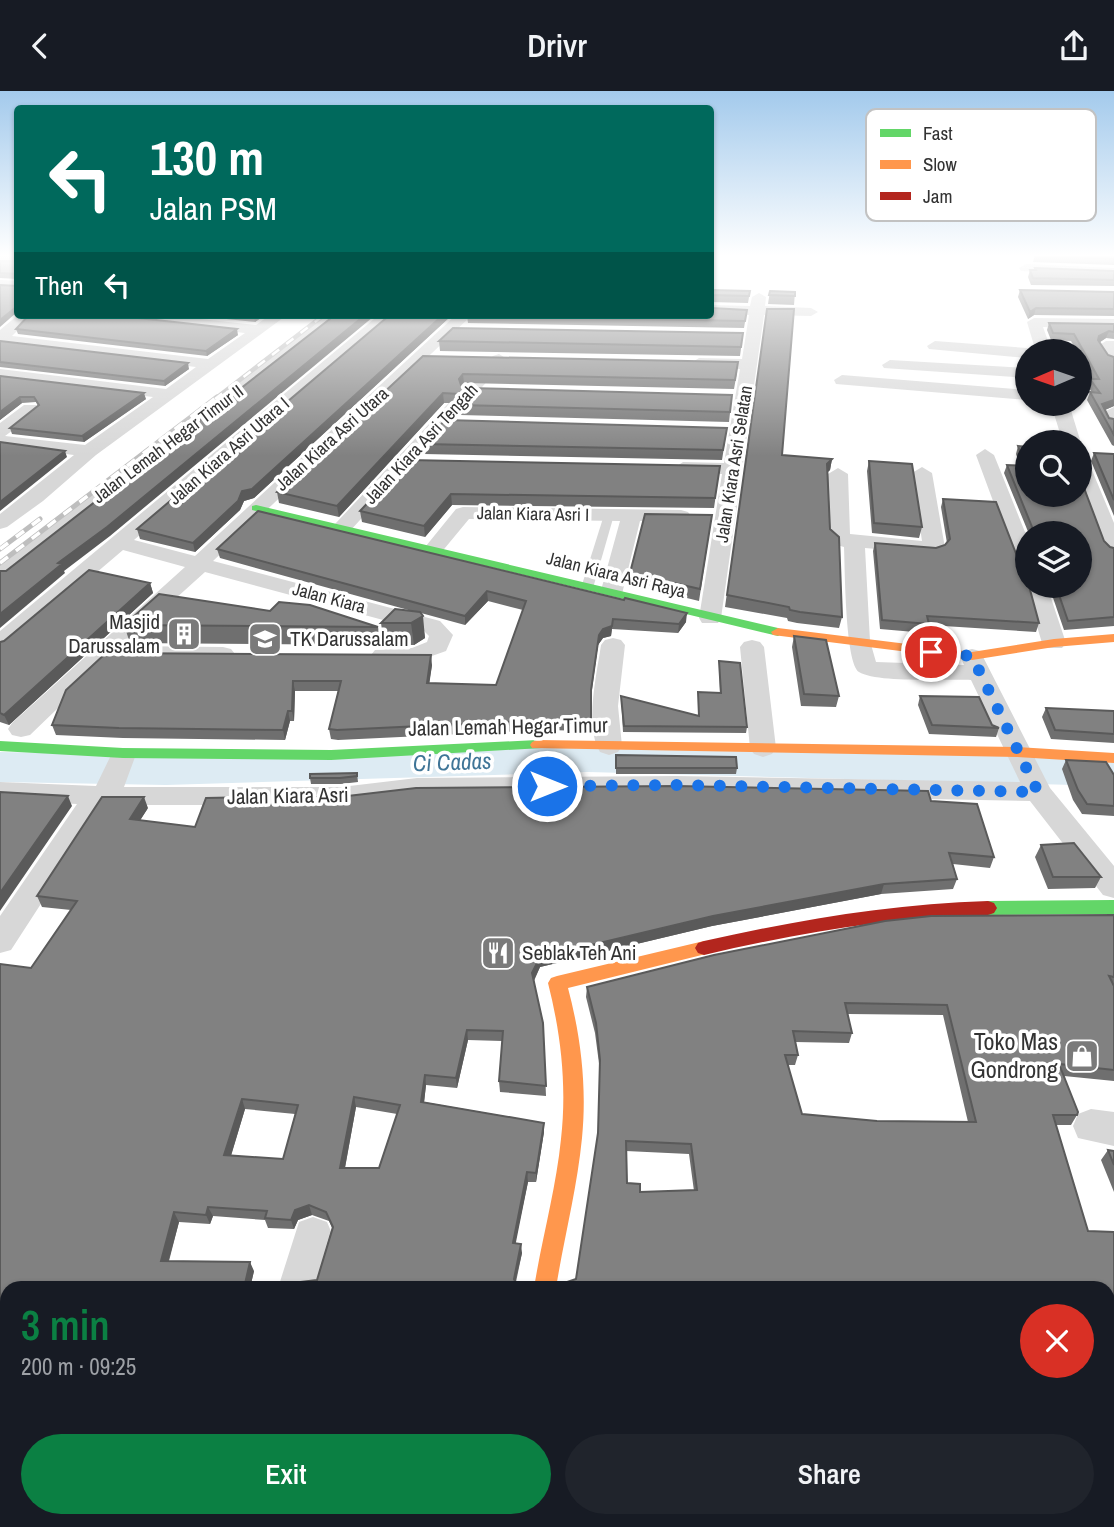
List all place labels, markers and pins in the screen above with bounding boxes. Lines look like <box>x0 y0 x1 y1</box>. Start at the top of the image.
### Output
place label: Masjid Darussalam <box>68 607 160 660</box>
building icon: Masjid Darussalam <box>165 615 203 653</box>
school or university icon: TK Darussalam <box>246 620 284 658</box>
pin <box>901 622 961 682</box>
place label: TK Darussalam <box>290 624 409 653</box>
restaurant icon: Seblak Teh Ani <box>479 934 517 972</box>
place label: Seblak Teh Ani <box>522 938 637 967</box>
place label: Toko Mas Gondrong <box>970 1025 1058 1085</box>
shop icon: Toko Mas Gondrong <box>1063 1037 1101 1075</box>

